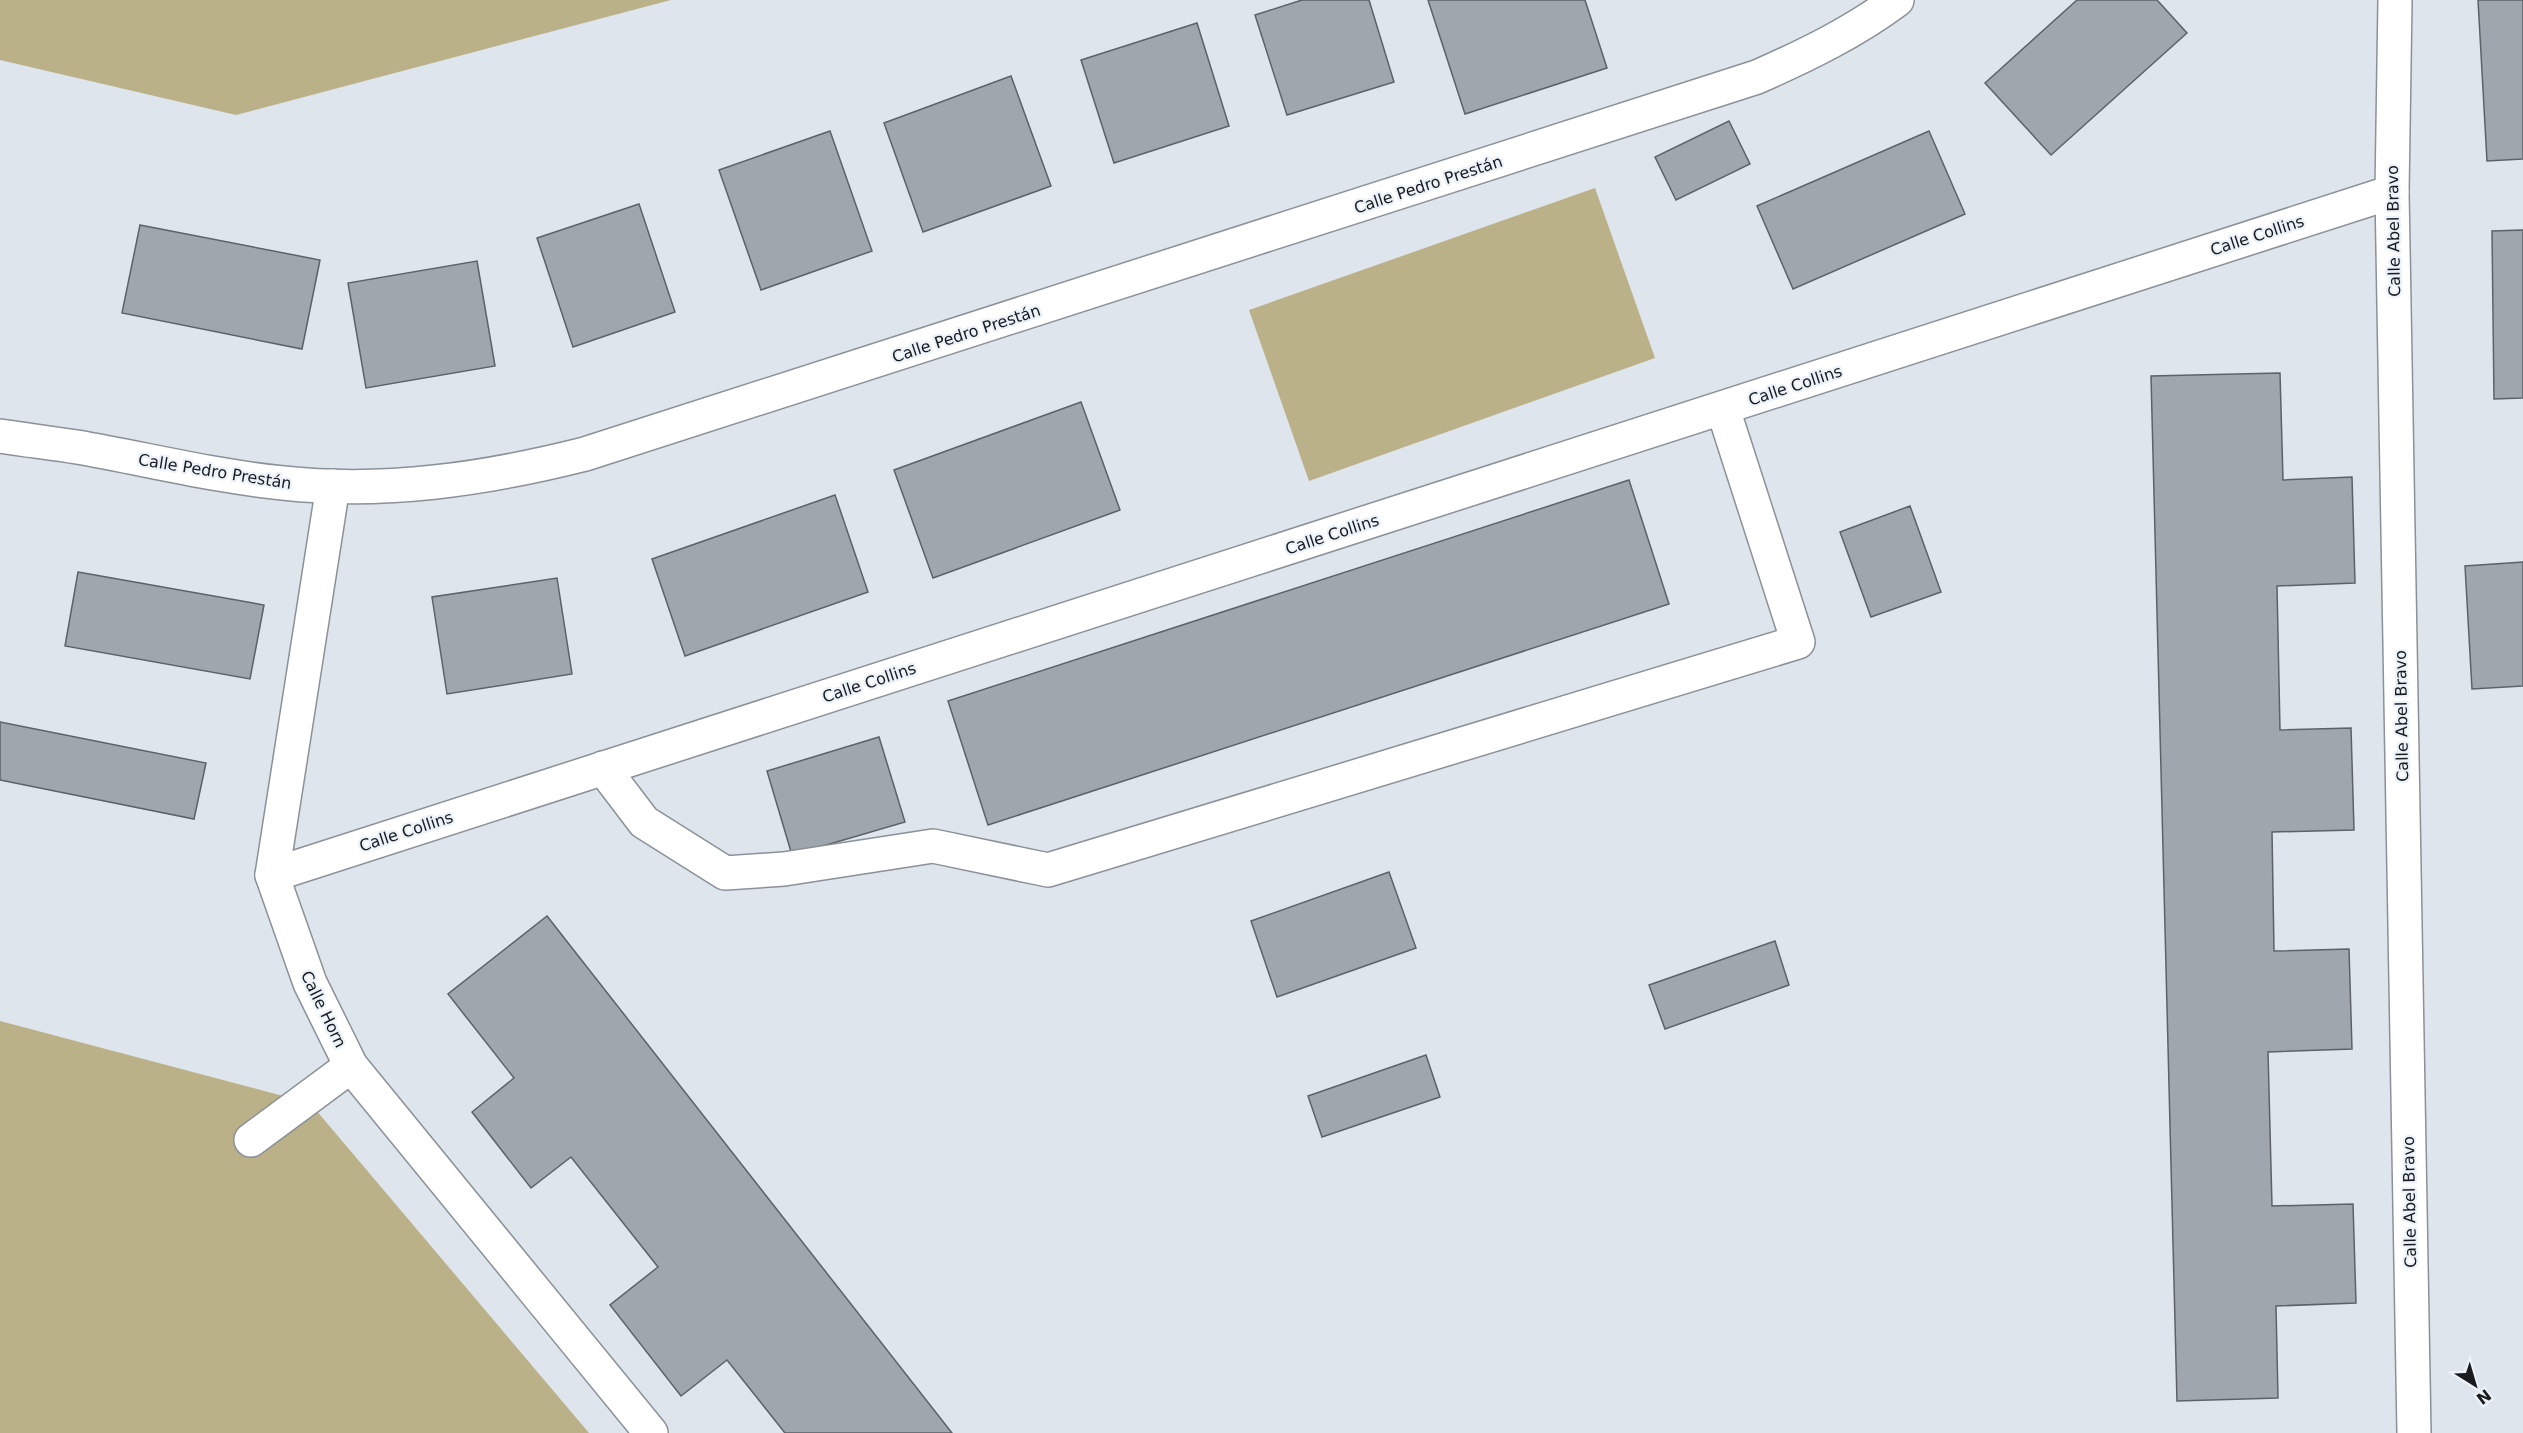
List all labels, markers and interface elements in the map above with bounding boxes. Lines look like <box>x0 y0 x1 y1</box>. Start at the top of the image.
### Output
street label: Calle Pedro Prestán <box>1352 151 1505 217</box>
street label: Calle Abel Bravo <box>2383 165 2404 297</box>
street label: Calle Collins <box>2208 211 2306 260</box>
street label: Calle Pedro Prestán <box>890 300 1043 366</box>
street label: Calle Collins <box>1746 361 1844 410</box>
street label: Calle Pedro Prestán <box>137 450 293 493</box>
street label: Calle Collins <box>1283 510 1381 559</box>
street label: Calle Abel Bravo <box>2391 650 2412 782</box>
street label: Calle Collins <box>820 658 918 707</box>
street label: Calle Collins <box>357 807 455 856</box>
street label: Calle Horn <box>297 968 350 1051</box>
street label: Calle Abel Bravo <box>2399 1136 2420 1268</box>
north arrow <box>2445 1355 2505 1415</box>
text: N <box>2473 1385 2495 1408</box>

